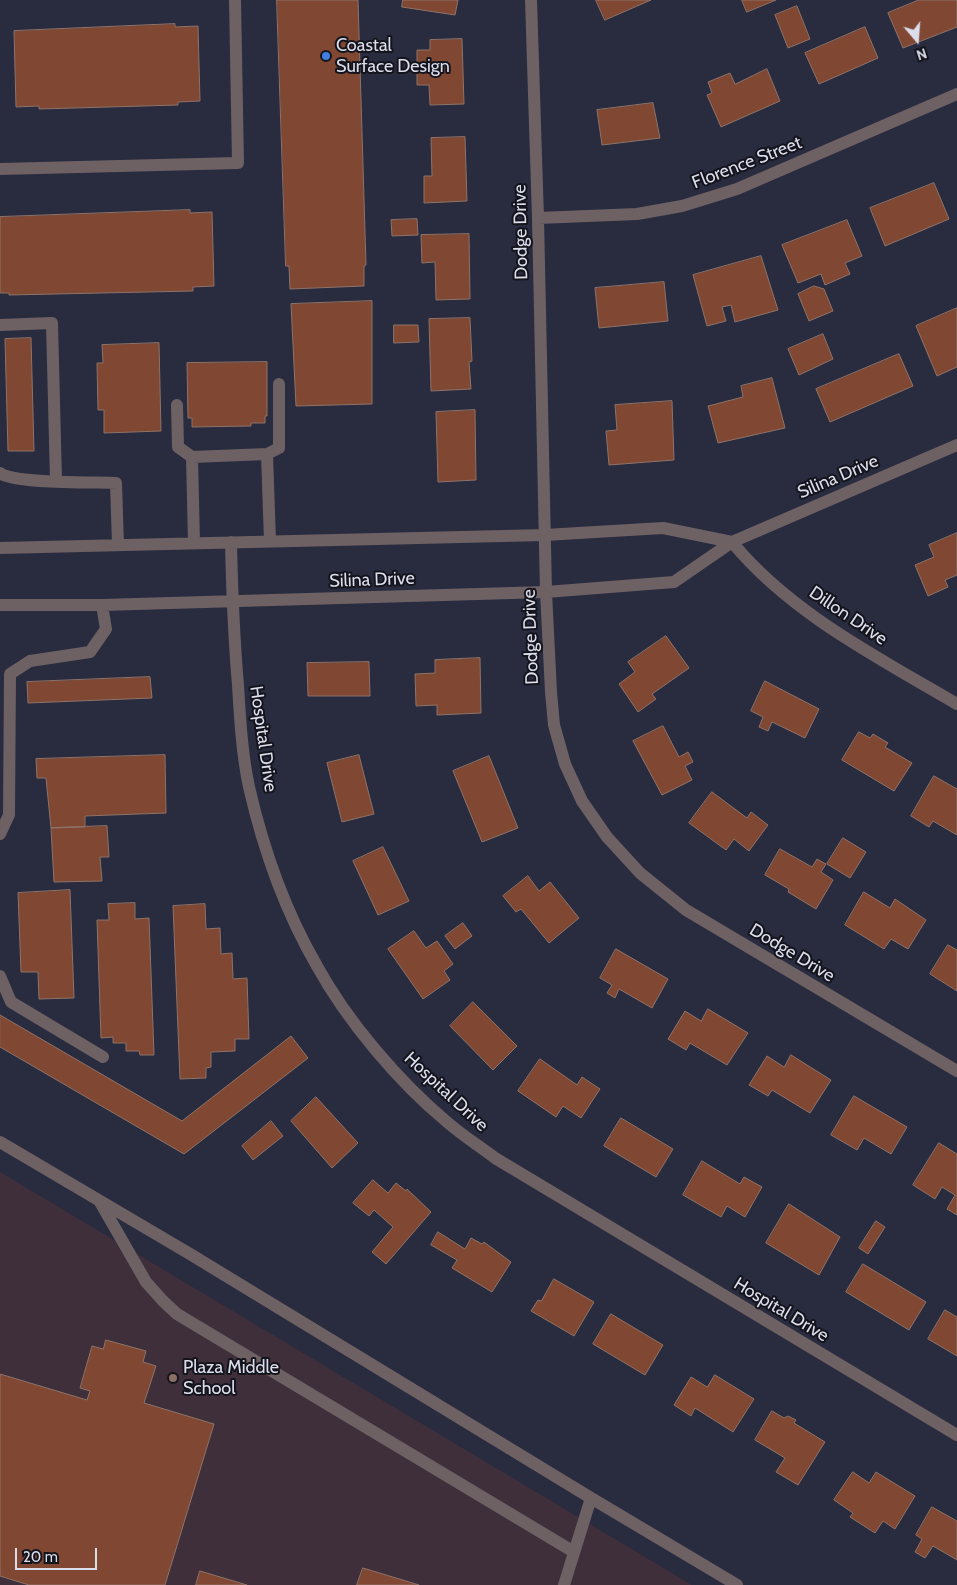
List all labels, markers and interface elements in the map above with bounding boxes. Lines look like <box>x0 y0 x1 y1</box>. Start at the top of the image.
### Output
north arrow <box>892 15 942 65</box>
place label: Coastal Surface Design <box>336 35 450 78</box>
text: N <box>914 44 929 64</box>
marker: Coastal Surface Design <box>320 50 332 62</box>
street label: Florence Street <box>689 132 805 194</box>
street label: Dodge Drive <box>509 184 533 280</box>
street label: Silina Drive <box>794 450 882 504</box>
street label: Silina Drive <box>329 568 415 592</box>
street label: Dillon Drive <box>805 582 891 650</box>
street label: Dodge Drive <box>519 589 543 685</box>
street label: Hospital Drive <box>245 685 281 793</box>
street label: Dodge Drive <box>746 919 838 987</box>
street label: Hospital Drive <box>399 1048 493 1136</box>
street label: Hospital Drive <box>730 1273 832 1347</box>
place label: Plaza Middle School <box>183 1357 279 1400</box>
marker: Plaza Middle School <box>167 1372 179 1384</box>
scale bar <box>18 1538 100 1570</box>
text: 20 m <box>23 1548 58 1566</box>

